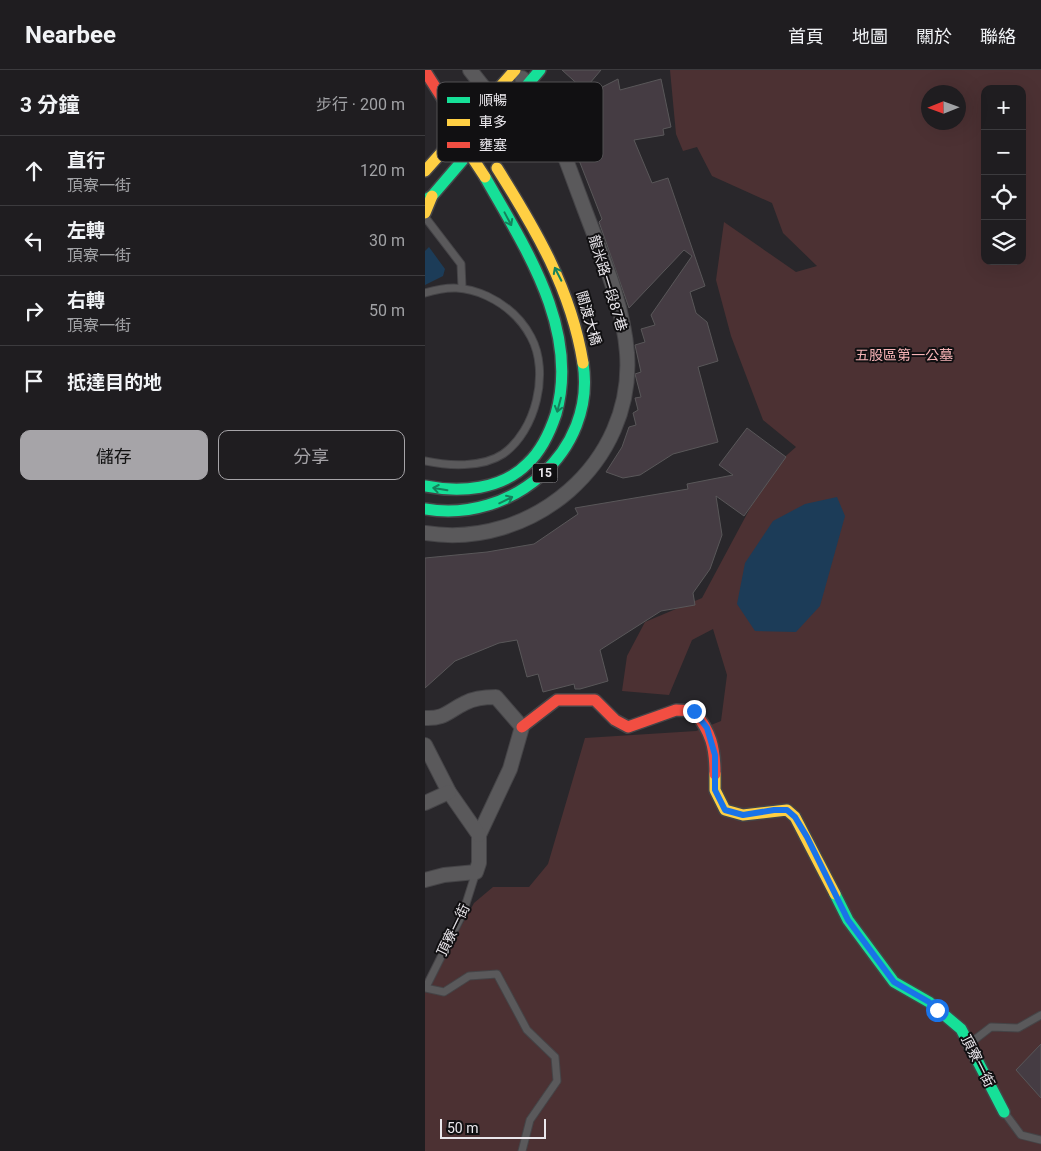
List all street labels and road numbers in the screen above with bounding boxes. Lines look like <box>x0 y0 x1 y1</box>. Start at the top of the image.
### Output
street label: 龍米路一段87巷 <box>586 233 630 333</box>
street label: 關渡大橋 <box>574 289 604 347</box>
road number: 15 <box>533 463 557 482</box>
street label: 頂寮一街 <box>434 901 472 959</box>
street label: 頂寮一街 <box>958 1032 998 1090</box>

